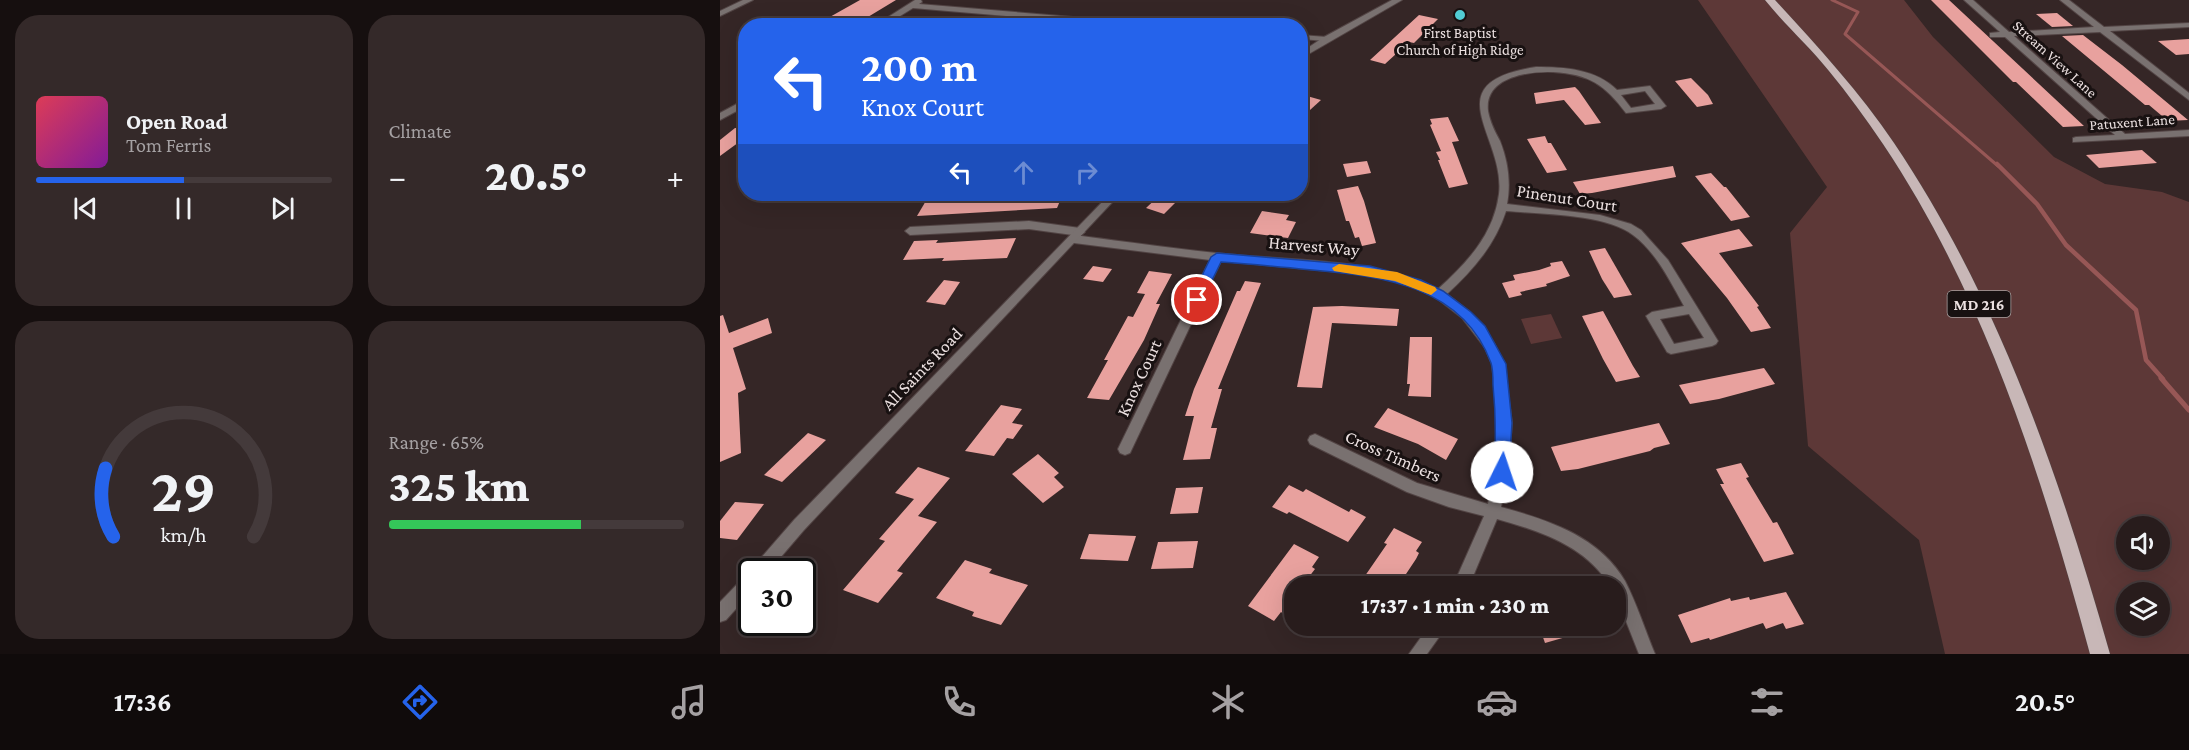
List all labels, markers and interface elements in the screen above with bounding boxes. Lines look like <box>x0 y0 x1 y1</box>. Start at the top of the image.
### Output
marker: First Baptist Church of High Ridge <box>1453 8 1467 22</box>
street label: Stream View Lane <box>2010 17 2100 101</box>
place label: First Baptist Church of High Ridge <box>1396 25 1524 59</box>
icon: left <box>762 42 840 120</box>
text: 200 m <box>861 43 977 90</box>
text: Knox Court <box>861 92 984 122</box>
text: Open Road <box>126 109 228 134</box>
street label: Patuxent Lane <box>2089 111 2176 133</box>
text: Climate <box>389 120 451 142</box>
text: Tom Ferris <box>126 134 211 156</box>
text: 20.5° <box>485 150 588 200</box>
icon: left <box>944 156 977 189</box>
icon: ahead <box>1007 156 1040 189</box>
icon: right <box>1070 156 1103 189</box>
text: − <box>389 158 406 195</box>
text: + <box>667 158 684 195</box>
street label: Pinenut Court <box>1515 180 1620 216</box>
icon: previous <box>69 192 102 225</box>
icon: pause <box>167 192 200 225</box>
icon: next <box>266 192 299 225</box>
street label: Harvest Way <box>1268 232 1361 260</box>
pin <box>1171 274 1222 325</box>
icon: arrive <box>1180 283 1213 316</box>
road number: MD 216 <box>1948 291 2010 317</box>
street label: All Saints Road <box>878 323 967 414</box>
street label: Knox Court <box>1113 336 1166 419</box>
street label: Cross Timbers <box>1342 426 1444 486</box>
text: Range · 65% <box>389 431 484 453</box>
position arrow <box>1470 440 1534 504</box>
text: 29 <box>151 455 217 524</box>
text: 325 km <box>389 461 529 511</box>
map controls <box>2116 516 2170 636</box>
button: sound <box>2116 516 2170 570</box>
text: km/h <box>161 523 207 547</box>
speed limit sign: 30 <box>738 558 816 636</box>
button: layers <box>2116 582 2170 636</box>
text: 17:37 · 1 min · 230 m <box>1361 593 1549 618</box>
icon: directions <box>399 681 441 723</box>
icon: music <box>668 681 710 723</box>
icon: phone <box>938 681 980 723</box>
icon: climate <box>1207 681 1249 723</box>
icon: car <box>1476 681 1518 723</box>
icon: filters <box>1746 681 1788 723</box>
text: 17:36 <box>114 687 172 717</box>
text: 20.5° <box>2015 687 2075 717</box>

